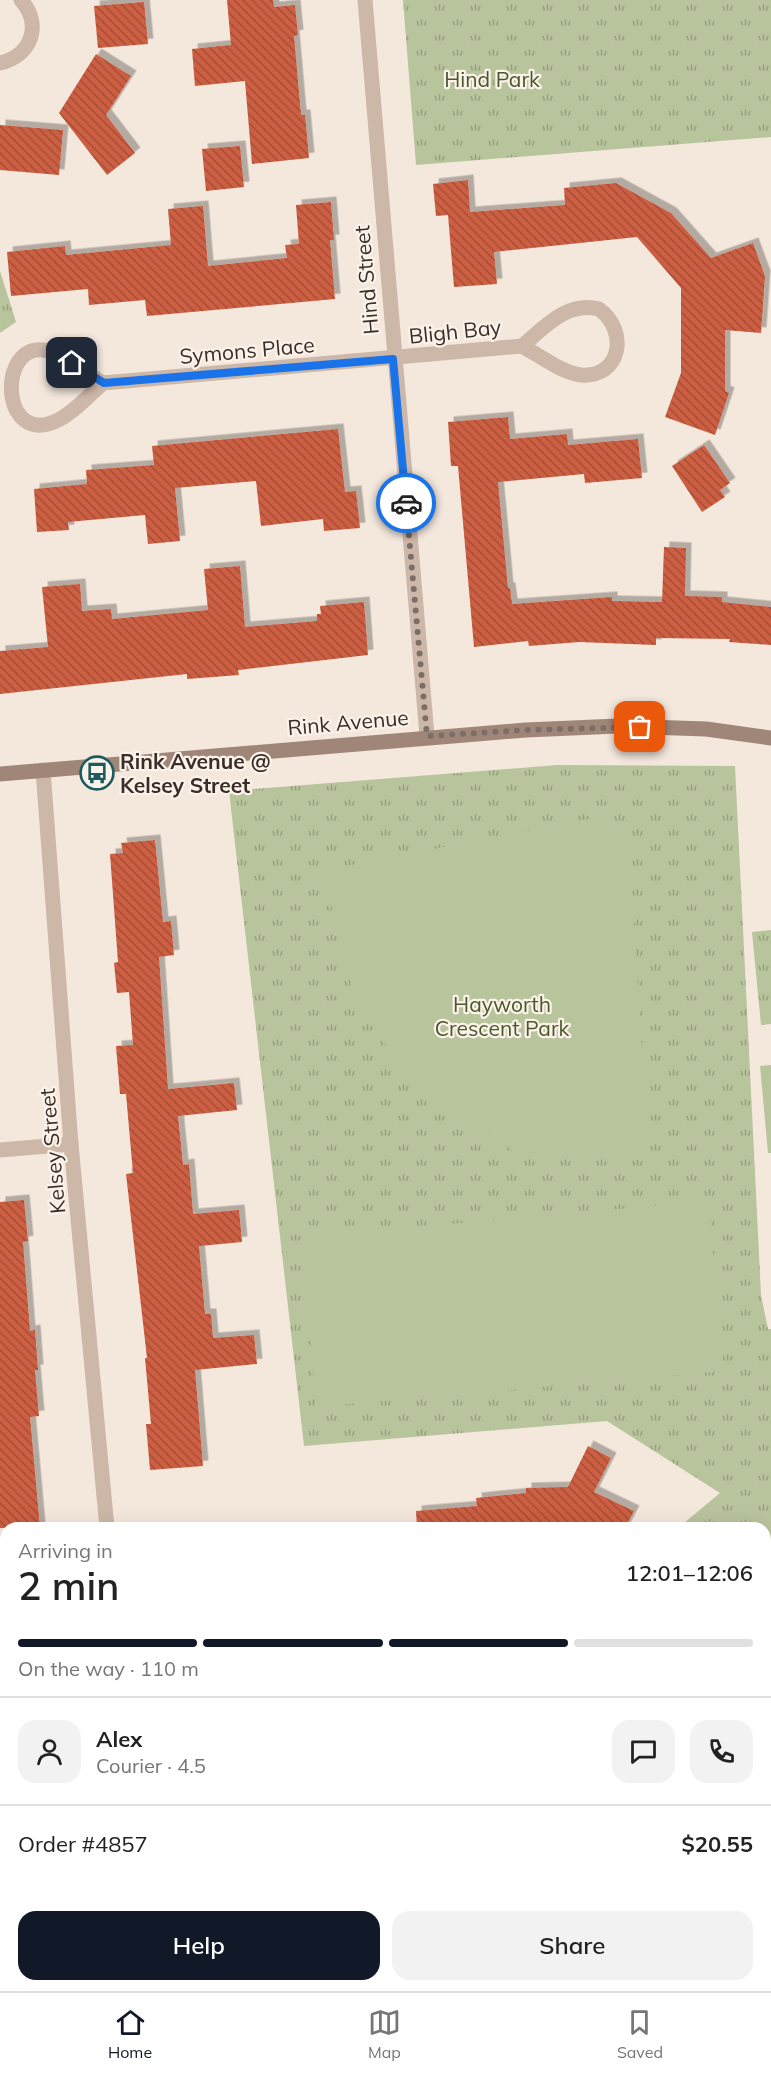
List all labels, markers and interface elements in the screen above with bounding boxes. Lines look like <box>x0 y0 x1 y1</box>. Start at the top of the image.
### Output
park label: Hind Park <box>444 66 540 92</box>
street label: Hind Street <box>348 224 384 336</box>
street label: Bligh Bay <box>408 313 502 349</box>
street label: Symons Place <box>178 331 316 369</box>
pin <box>46 337 97 388</box>
icon: home <box>55 346 88 379</box>
courier <box>376 473 436 533</box>
icon: car <box>390 487 423 520</box>
pin <box>614 701 665 752</box>
street label: Rink Avenue <box>286 704 410 740</box>
icon: bag <box>623 710 656 743</box>
place label: Rink Avenue @ Kelsey Street <box>120 748 271 798</box>
bus stop icon: Rink Avenue @ Kelsey Street <box>79 755 115 791</box>
park label: Hayworth Crescent Park <box>435 991 569 1041</box>
street label: Kelsey Street <box>34 1087 70 1215</box>
text: Arriving in <box>18 1538 113 1563</box>
text: 12:01–12:06 <box>626 1559 753 1587</box>
text: 2 min <box>18 1561 119 1610</box>
text: On the way · 110 m <box>18 1656 199 1681</box>
button: person <box>18 1720 81 1783</box>
button: chat <box>612 1720 675 1783</box>
button: phone <box>690 1720 753 1783</box>
text: Alex <box>96 1725 142 1753</box>
text: Courier · 4.5 <box>96 1753 206 1778</box>
text: Order #4857 <box>18 1830 148 1858</box>
text: $20.55 <box>682 1830 753 1858</box>
button: Help <box>18 1911 380 1980</box>
button: Share <box>392 1911 753 1980</box>
tab: Home <box>108 2006 152 2062</box>
tab: Map <box>368 2006 401 2062</box>
tab: Saved <box>617 2006 663 2062</box>

